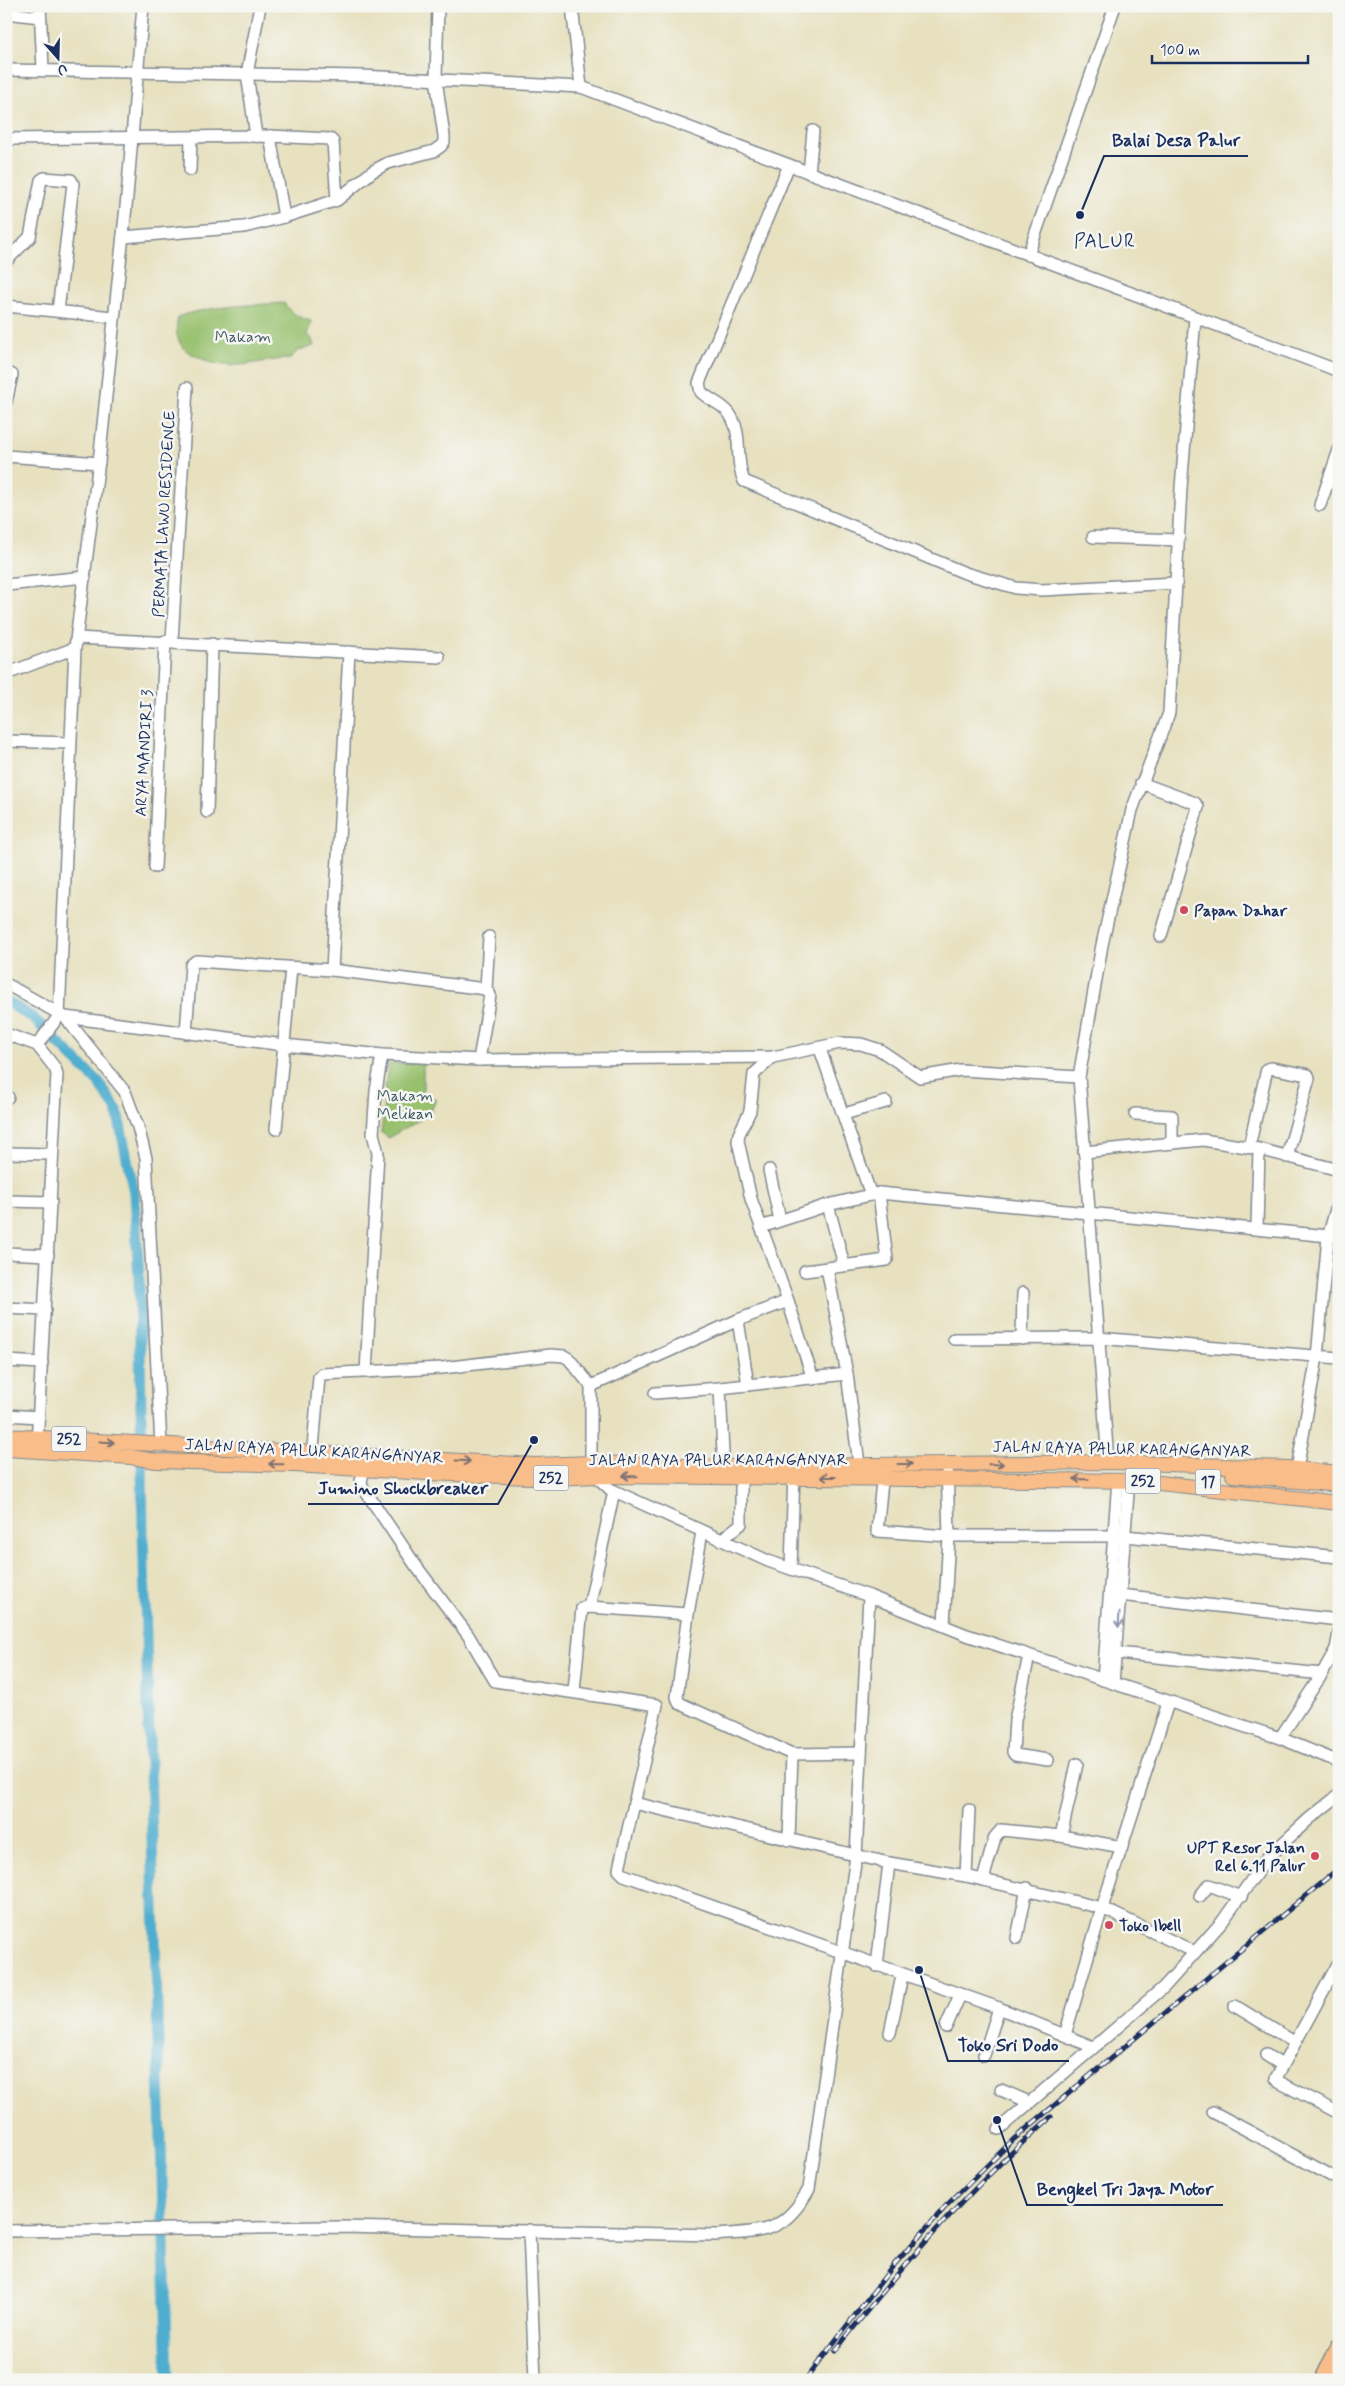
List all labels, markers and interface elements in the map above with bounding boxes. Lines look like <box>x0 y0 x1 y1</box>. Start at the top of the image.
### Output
north arrow <box>32 32 82 82</box>
scale bar <box>1152 32 1309 64</box>
text: 100 m <box>1160 41 1200 61</box>
text: U <box>55 59 69 79</box>
callout: Balai Desa Palur <box>1104 123 1248 156</box>
text: Balai Desa Palur <box>1112 129 1241 153</box>
district label: PALUR <box>1074 229 1136 254</box>
park label: Makam <box>215 327 271 348</box>
street label: PERMATA LAWU RESIDENCE <box>149 410 180 618</box>
street label: ARYA MANDIRI 3 <box>131 689 158 817</box>
place label: Papan Dahar <box>1194 901 1287 922</box>
marker: Papan Dahar <box>1178 904 1190 916</box>
park label: Makam Melikan <box>377 1086 433 1125</box>
road number: 252 <box>52 1426 86 1452</box>
street label: JALAN RAYA PALUR KARANGANYAR <box>184 1434 444 1469</box>
one-way arrow <box>99 1437 115 1446</box>
street label: JALAN RAYA PALUR KARANGANYAR <box>992 1437 1252 1462</box>
street label: JALAN RAYA PALUR KARANGANYAR <box>589 1450 847 1471</box>
one-way arrow <box>455 1457 471 1466</box>
one-way arrow <box>268 1459 284 1469</box>
one-way arrow <box>897 1459 913 1469</box>
one-way arrow <box>988 1459 1004 1469</box>
road number: 252 <box>534 1466 568 1490</box>
road number: 252 <box>1126 1468 1160 1494</box>
road number: 17 <box>1196 1470 1220 1494</box>
callout: Jumino Shockbreaker <box>308 1471 498 1504</box>
one-way arrow <box>622 1471 638 1481</box>
one-way arrow <box>820 1472 836 1482</box>
one-way arrow <box>1074 1474 1090 1484</box>
text: Jumino Shockbreaker <box>318 1477 489 1501</box>
one-way arrow <box>1115 1612 1124 1628</box>
place label: UPT Resor Jalan Rel 6.11 Palur <box>1187 1838 1306 1877</box>
marker: UPT Resor Jalan Rel 6.11 Palur <box>1309 1850 1321 1862</box>
place label: Toko Ibell <box>1119 1916 1181 1937</box>
marker: Toko Ibell <box>1103 1919 1115 1931</box>
callout: Toko Sri Dodo <box>948 2028 1069 2061</box>
text: Toko Sri Dodo <box>958 2034 1058 2058</box>
callout: Bengkel Tri Jaya Motor <box>1027 2172 1223 2205</box>
text: Bengkel Tri Jaya Motor <box>1037 2178 1214 2204</box>

